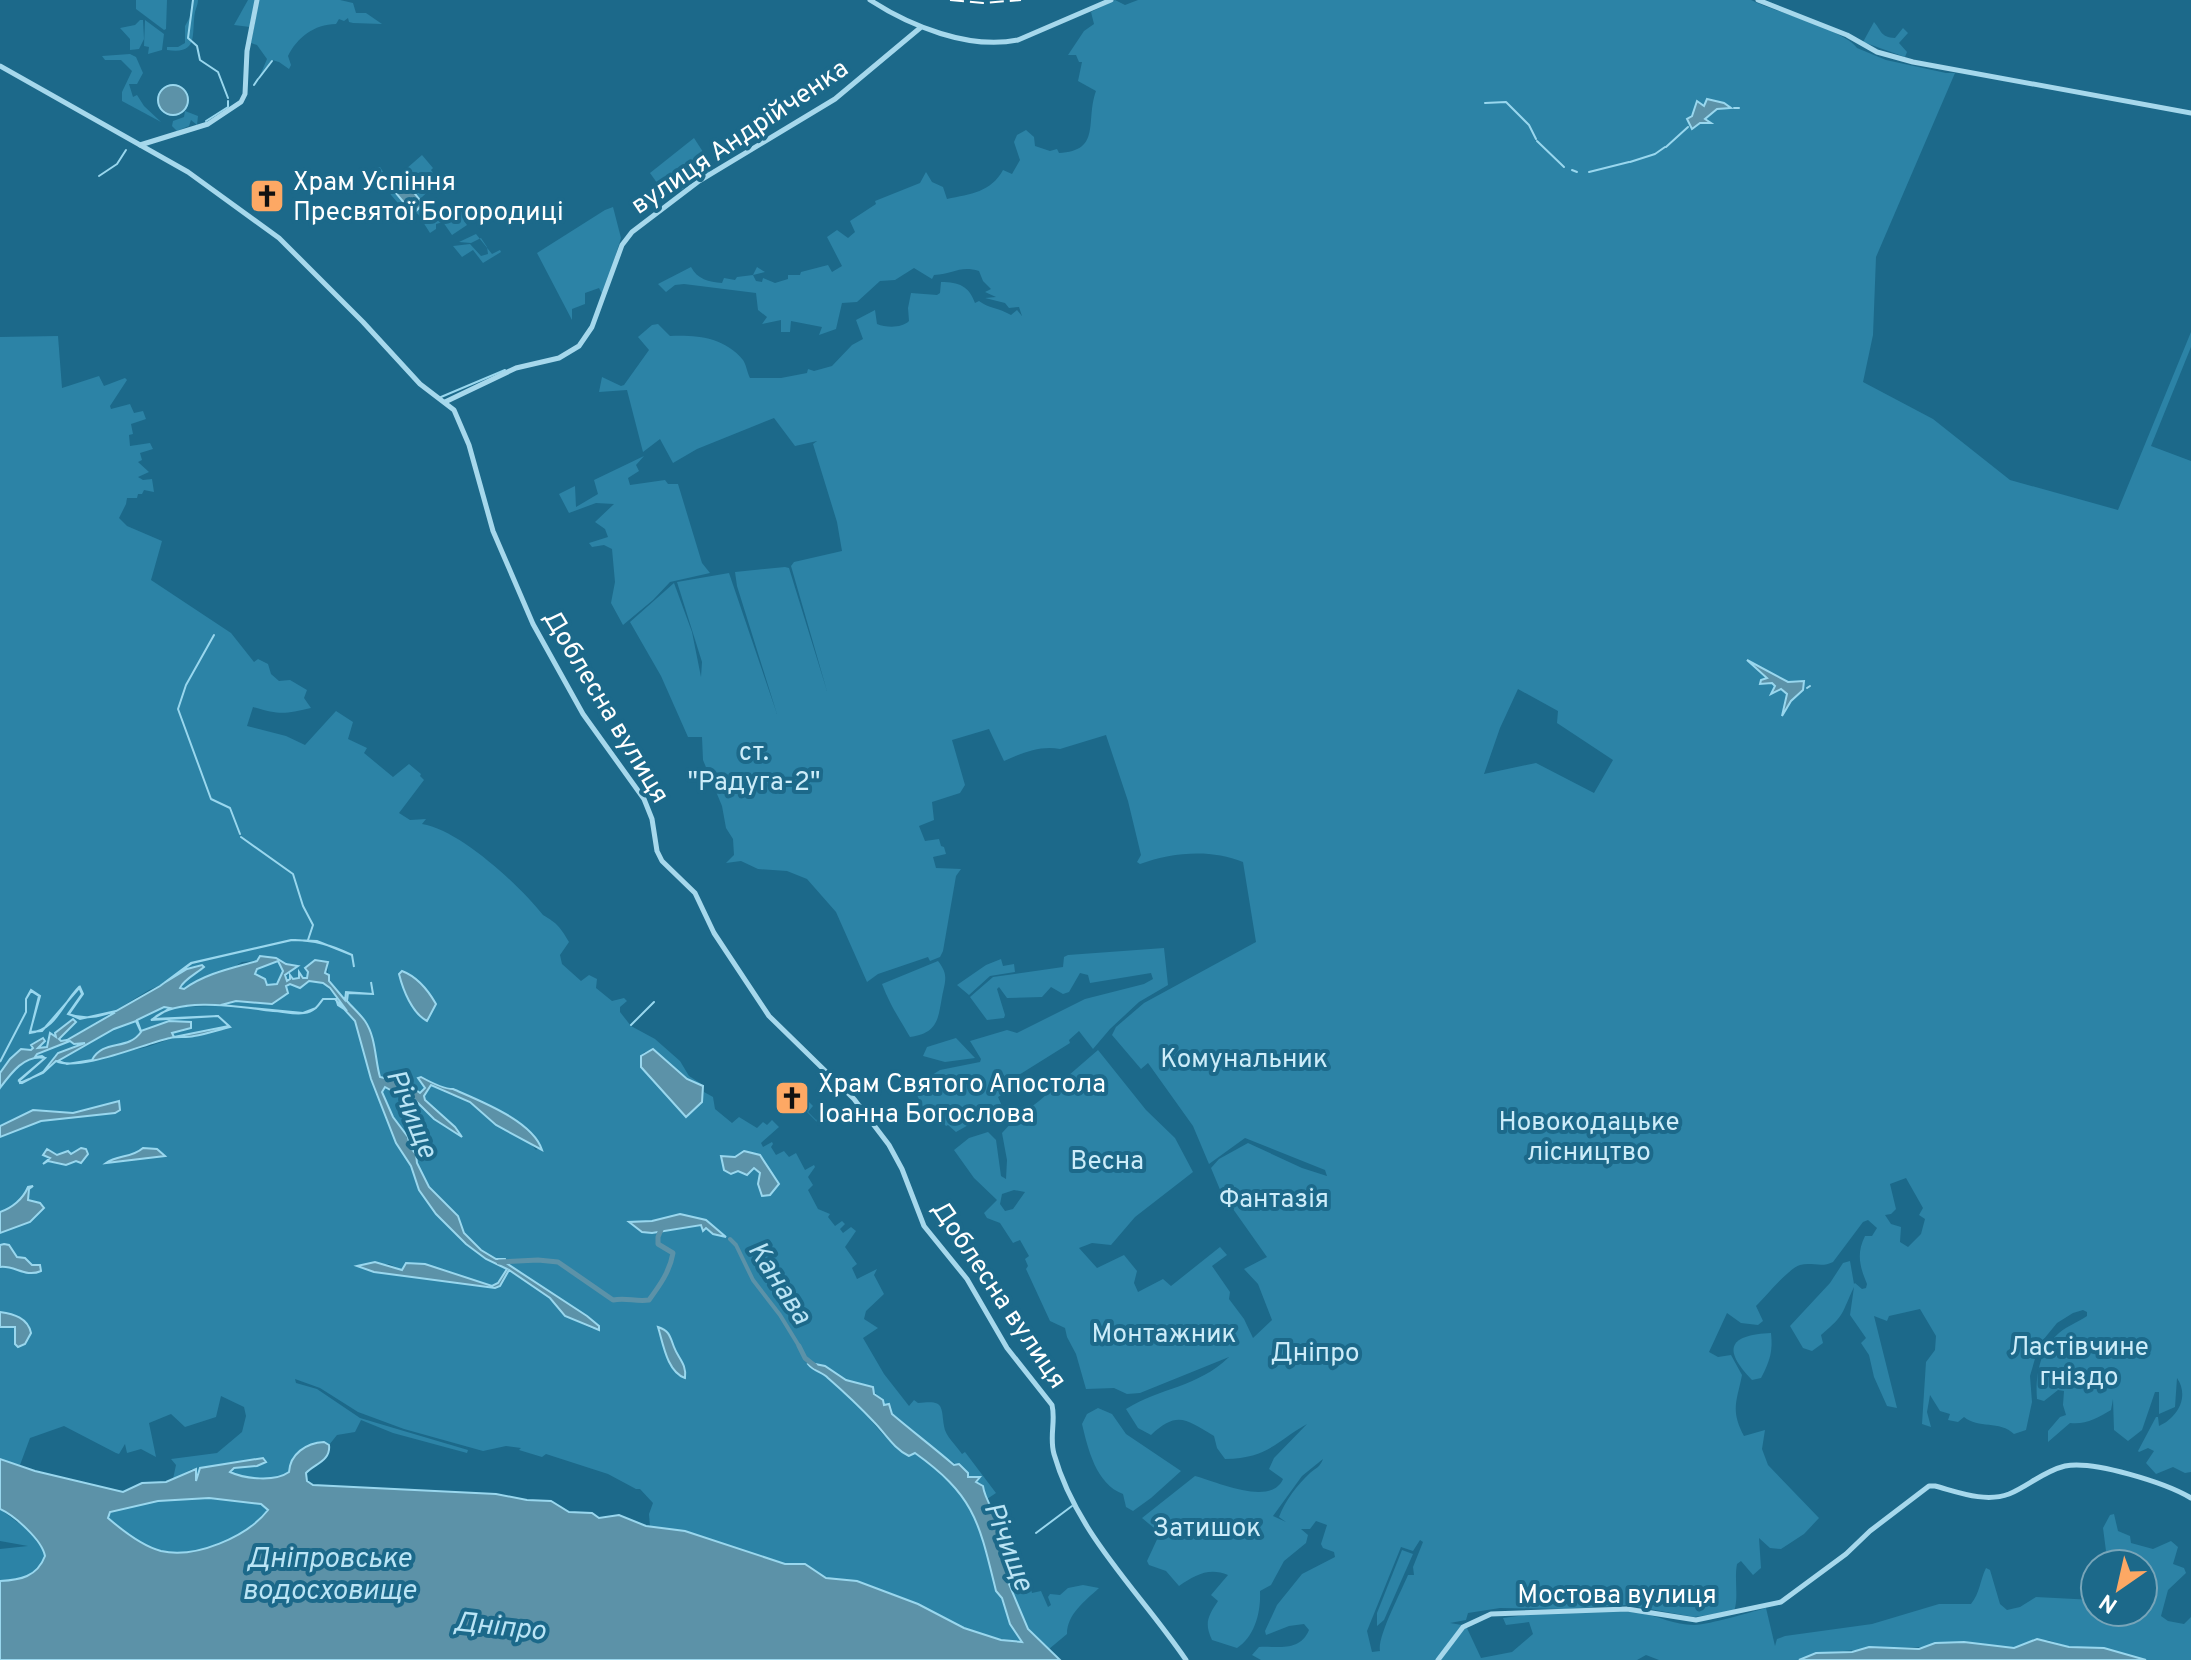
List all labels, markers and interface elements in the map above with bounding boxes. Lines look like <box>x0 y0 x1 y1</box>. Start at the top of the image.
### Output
street label: вулиця Андрійченка <box>625 53 855 223</box>
place label: Храм Успіння Пресвятої Богородиці <box>293 167 564 230</box>
church icon: Храм Успіння Пресвятої Богородиці <box>248 177 286 215</box>
street label: Доблесна вулиця <box>534 605 676 810</box>
park label: ст. "Радуга-2" <box>688 737 820 800</box>
park label: Комунальник <box>1160 1044 1328 1077</box>
water label: Річище <box>376 1064 444 1164</box>
place label: Храм Святого Апостола Іоанна Богослова <box>818 1069 1106 1132</box>
church icon: Храм Святого Апостола Іоанна Богослова <box>773 1079 811 1117</box>
park label: Новокодацьке лісництво <box>1498 1107 1680 1170</box>
park label: Весна <box>1070 1146 1144 1179</box>
park label: Фантазія <box>1219 1184 1329 1217</box>
street label: Доблесна вулиця <box>923 1195 1073 1396</box>
water label: Канава <box>738 1235 819 1333</box>
park label: Монтажник <box>1092 1319 1236 1352</box>
park label: Ластівчине гніздо <box>2009 1332 2149 1395</box>
park label: Дніпро <box>1270 1338 1360 1371</box>
water label: Річище <box>974 1497 1041 1597</box>
park label: Затишок <box>1153 1513 1261 1546</box>
water label: Дніпровське водосховище <box>242 1542 417 1610</box>
north arrow <box>2079 1548 2159 1628</box>
street label: Мостова вулиця <box>1517 1580 1717 1613</box>
text: N <box>2095 1587 2123 1618</box>
water label: Дніпро <box>452 1605 547 1651</box>

